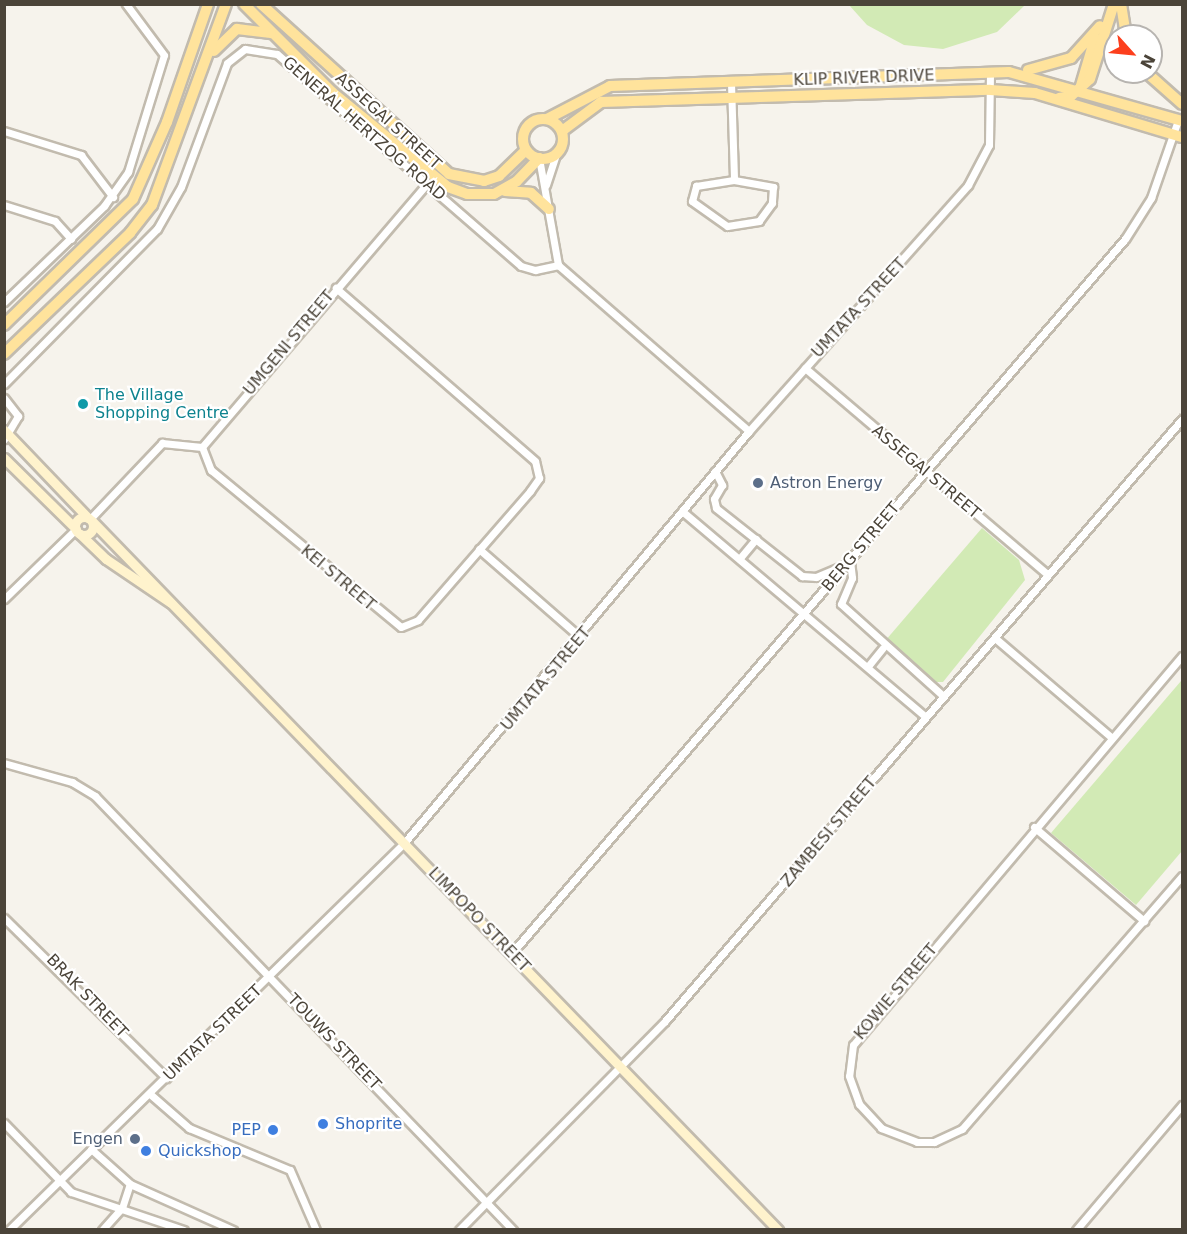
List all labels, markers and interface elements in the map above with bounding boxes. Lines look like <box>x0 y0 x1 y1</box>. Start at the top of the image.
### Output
north arrow <box>1103 24 1163 84</box>
text: N <box>1136 51 1159 72</box>
street label: GENERAL HERTZOG ROAD <box>279 53 449 205</box>
street label: KLIP RIVER DRIVE <box>793 66 935 90</box>
street label: ASSEGAI STREET <box>331 69 445 173</box>
street label: UMTATA STREET <box>808 254 910 362</box>
street label: UMGENI STREET <box>240 287 338 399</box>
place label: The Village Shopping Centre <box>95 385 229 423</box>
marker: The Village Shopping Centre <box>76 397 90 411</box>
street label: ASSEGAI STREET <box>868 421 984 523</box>
place label: Astron Energy <box>770 473 883 493</box>
marker: Astron Energy <box>751 476 765 490</box>
street label: BERG STREET <box>818 498 904 596</box>
street label: KEI STREET <box>297 541 379 615</box>
street label: UMTATA STREET <box>497 623 595 735</box>
street label: ZAMBESI STREET <box>777 773 881 891</box>
street label: LIMPOPO STREET <box>424 864 534 976</box>
street label: KOWIE STREET <box>850 940 942 1044</box>
street label: BRAK STREET <box>42 950 132 1042</box>
street label: UMTATA STREET <box>160 981 266 1085</box>
street label: TOUWS STREET <box>283 990 385 1094</box>
place label: Shoprite <box>335 1114 402 1134</box>
marker: Shoprite <box>316 1117 330 1131</box>
place label: PEP <box>232 1120 261 1140</box>
marker: PEP <box>266 1123 280 1137</box>
place label: Engen <box>73 1129 123 1149</box>
marker: Engen <box>128 1132 142 1146</box>
place label: Quickshop <box>158 1141 242 1161</box>
marker: Quickshop <box>139 1144 153 1158</box>

